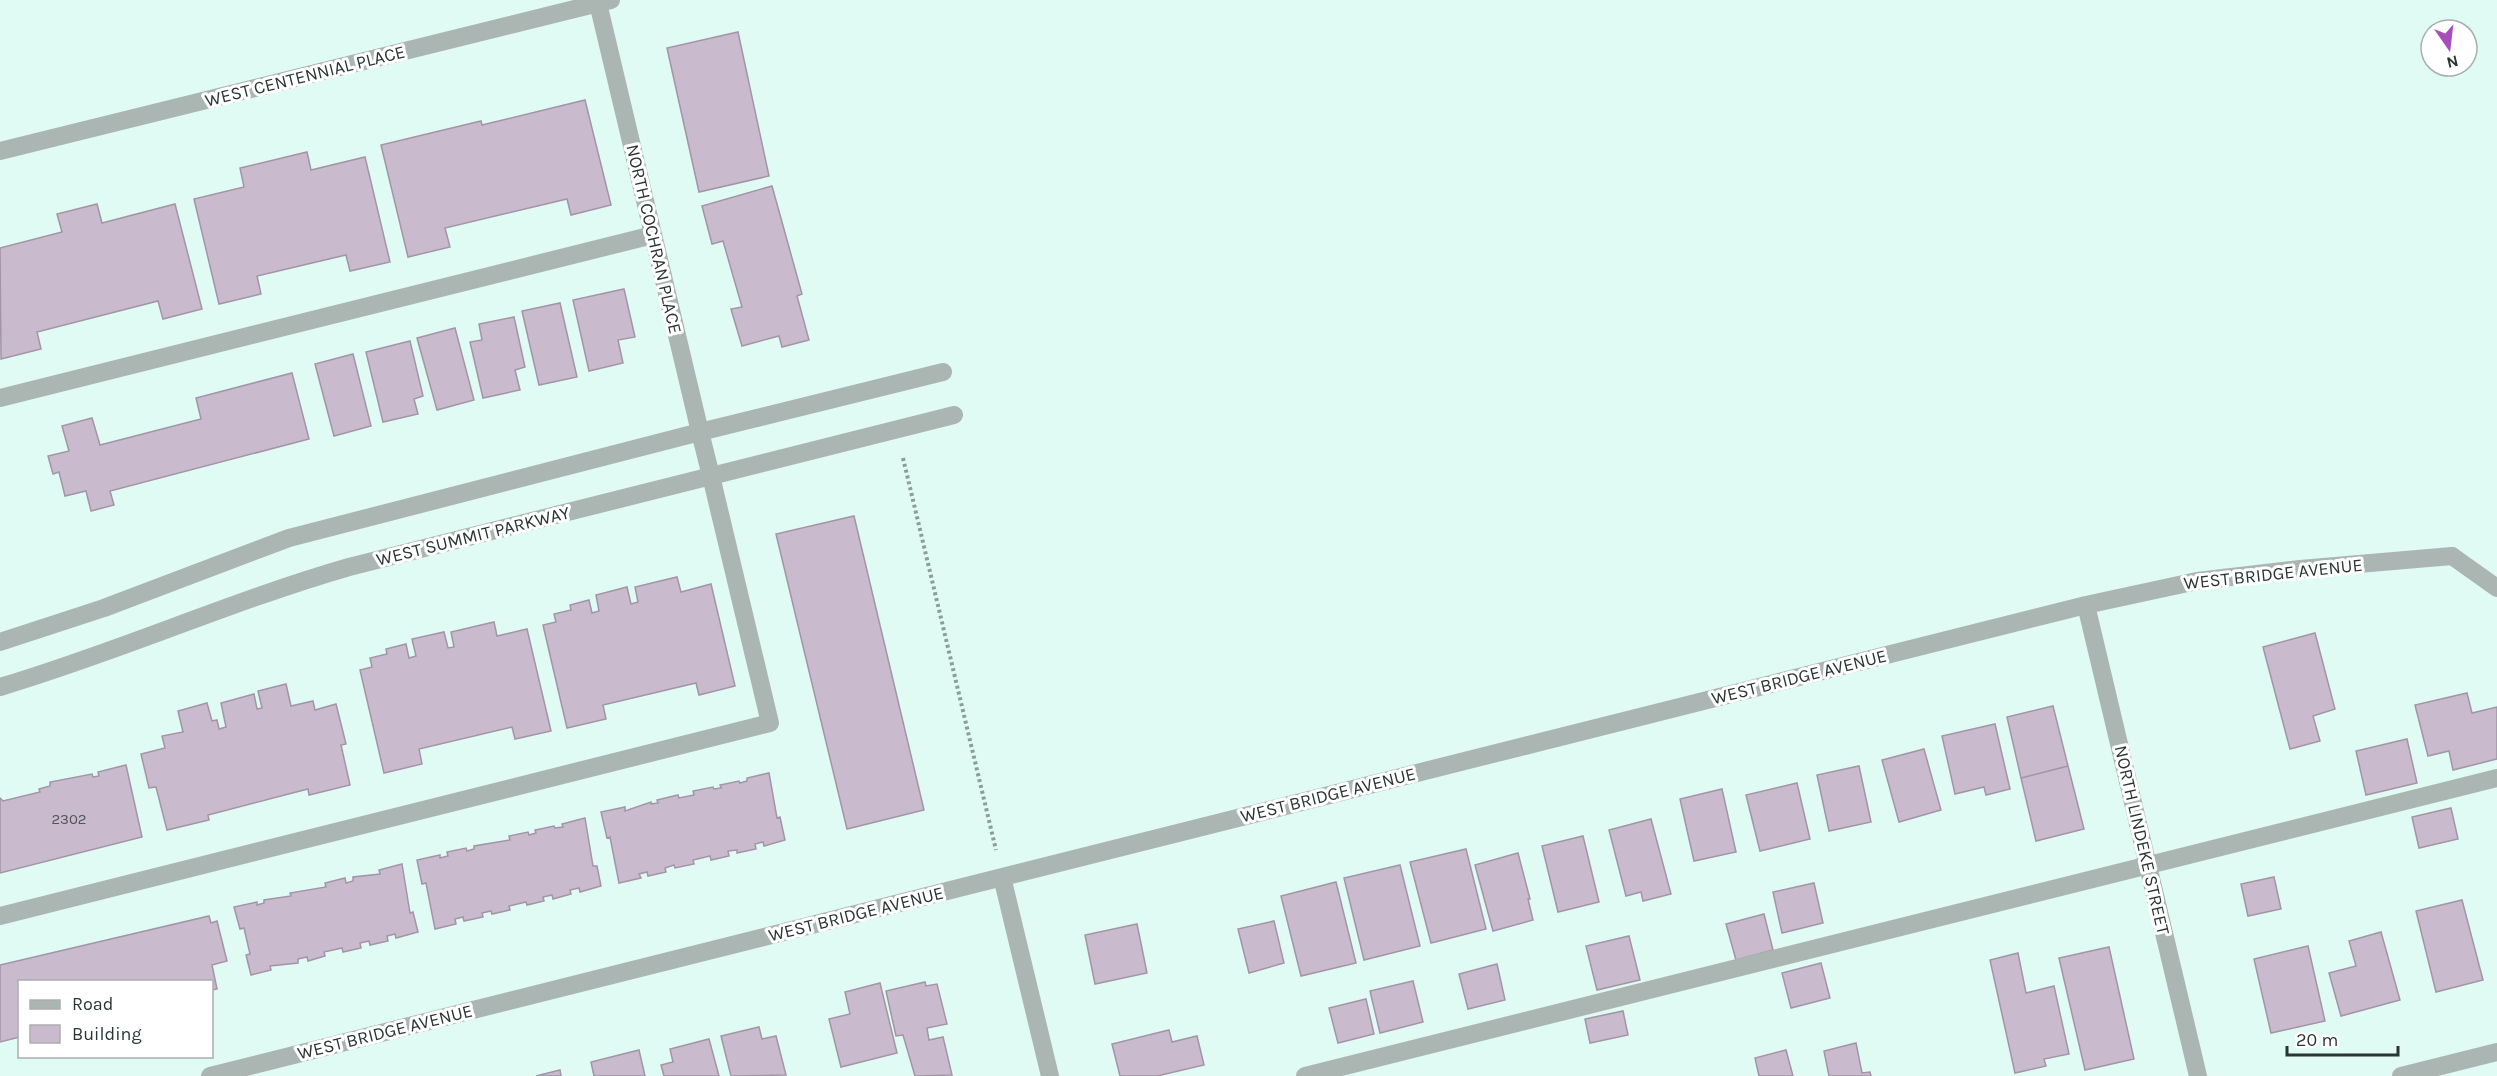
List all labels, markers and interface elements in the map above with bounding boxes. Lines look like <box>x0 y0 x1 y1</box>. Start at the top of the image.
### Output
north arrow <box>2419 18 2479 78</box>
street label: WEST CENTENNIAL PLACE <box>203 40 407 112</box>
text: N <box>2445 51 2460 73</box>
street label: NORTH COCHRAN PLACE <box>621 142 687 336</box>
street label: WEST SUMMIT PARKWAY <box>374 501 572 571</box>
street label: WEST BRIDGE AVENUE <box>2182 554 2364 594</box>
street label: WEST BRIDGE AVENUE <box>1709 645 1889 709</box>
street label: NORTH LINDEKE STREET <box>2110 743 2174 937</box>
street label: WEST BRIDGE AVENUE <box>1238 763 1418 827</box>
house number: 2302 <box>51 810 87 828</box>
street label: WEST BRIDGE AVENUE <box>766 882 946 946</box>
legend <box>18 980 213 1058</box>
text: Road <box>72 993 113 1015</box>
street label: WEST BRIDGE AVENUE <box>295 1000 475 1064</box>
scale bar <box>2287 1019 2398 1057</box>
text: Building <box>72 1023 142 1045</box>
text: 20 m <box>2296 1029 2338 1051</box>

